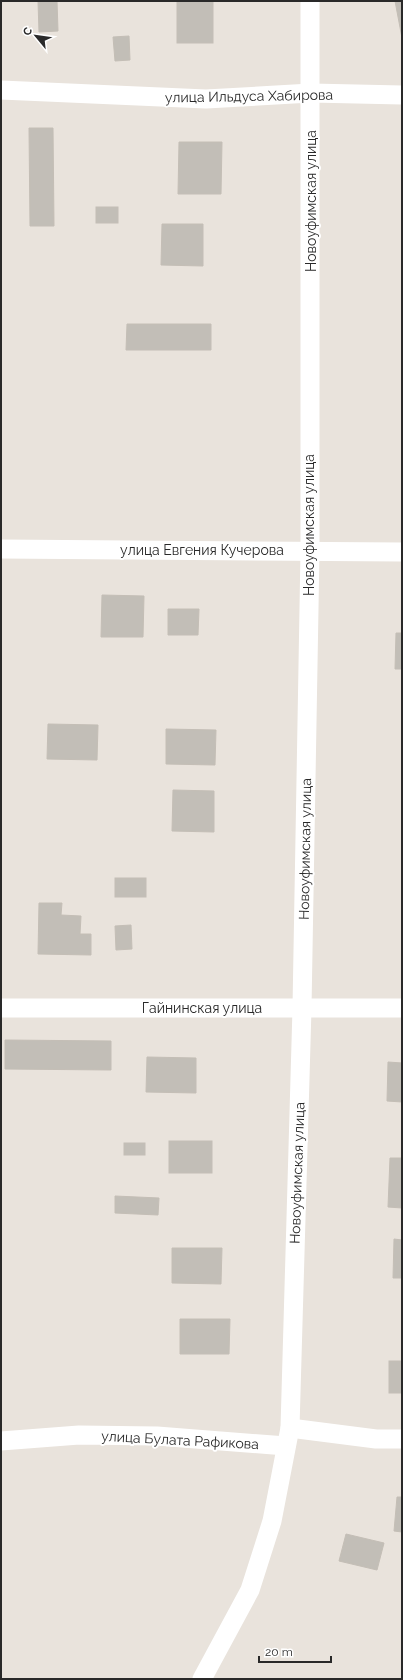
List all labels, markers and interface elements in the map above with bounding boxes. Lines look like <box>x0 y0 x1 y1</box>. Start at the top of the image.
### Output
north arrow <box>16 16 56 56</box>
text: С <box>20 25 35 38</box>
street label: улица Ильдуса Хабирова <box>165 87 333 105</box>
street label: Новоуфимская улица <box>303 130 319 272</box>
street label: Новоуфимская улица <box>301 454 317 596</box>
street label: улица Евгения Кучерова <box>120 542 284 558</box>
street label: Новоуфимская улица <box>296 778 314 920</box>
street label: Гайнинская улица <box>142 1000 262 1016</box>
street label: Новоуфимская улица <box>287 1102 307 1244</box>
street label: улица Булата Рафикова <box>101 1428 259 1452</box>
scale bar <box>259 1638 331 1664</box>
text: 20 m <box>265 1645 293 1659</box>

